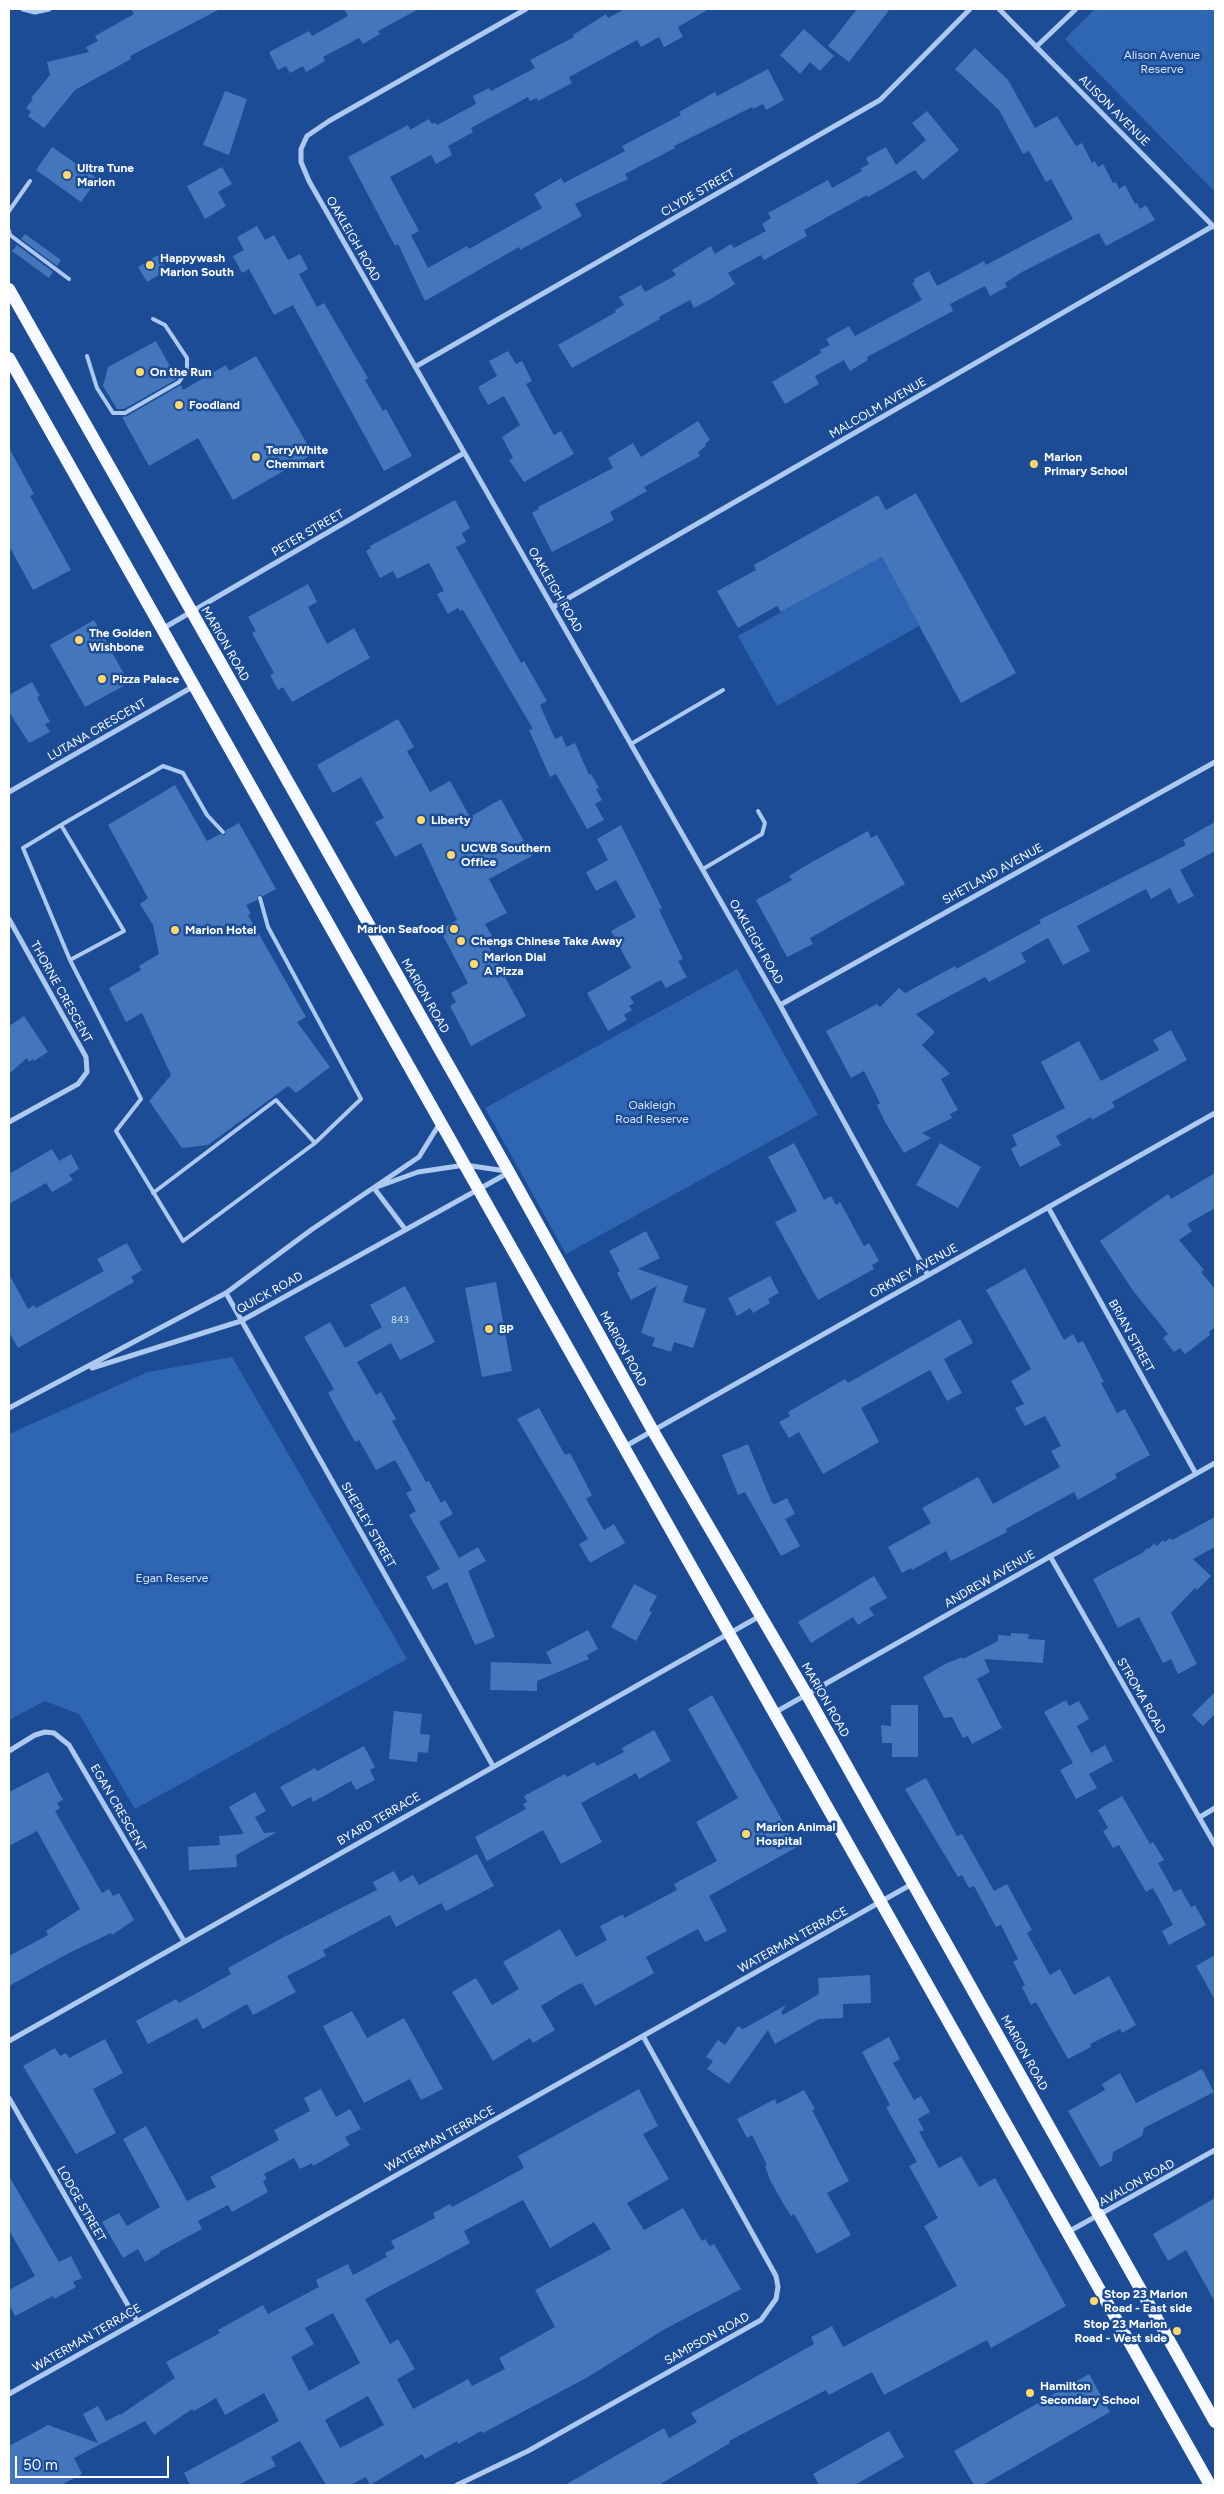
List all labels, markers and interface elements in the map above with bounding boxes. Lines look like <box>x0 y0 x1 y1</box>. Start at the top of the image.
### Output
park label: Alison Avenue Reserve <box>1124 48 1200 76</box>
street label: ALISON AVENUE <box>1076 73 1152 149</box>
place label: Ultra Tune Marion <box>77 161 134 189</box>
street label: CLYDE STREET <box>659 166 737 220</box>
marker: Ultra Tune Marion <box>61 169 73 181</box>
street label: OAKLEIGH ROAD <box>323 194 383 284</box>
place label: Happywash Marion South <box>160 251 234 279</box>
marker: Happywash Marion South <box>144 259 156 271</box>
place label: On the Run <box>150 365 212 379</box>
marker: On the Run <box>134 366 146 378</box>
street label: MALCOLM AVENUE <box>827 374 929 442</box>
place label: Foodland <box>189 398 240 412</box>
marker: Foodland <box>173 399 185 411</box>
place label: TerryWhite Chemmart <box>266 443 328 471</box>
place label: Marion Primary School <box>1044 450 1128 478</box>
marker: TerryWhite Chemmart <box>250 451 262 463</box>
marker: Marion Primary School <box>1028 458 1040 470</box>
street label: PETER STREET <box>270 507 346 559</box>
street label: OAKLEIGH ROAD <box>525 545 585 635</box>
street label: MARION ROAD <box>198 604 252 684</box>
place label: The Golden Wishbone <box>89 626 152 654</box>
marker: The Golden Wishbone <box>73 634 85 646</box>
place label: Pizza Palace <box>112 672 179 686</box>
marker: Pizza Palace <box>96 673 108 685</box>
street label: LUTANA CRESCENT <box>45 696 149 764</box>
place label: Liberty <box>431 813 471 827</box>
marker: Liberty <box>415 814 427 826</box>
street label: SHETLAND AVENUE <box>940 840 1046 908</box>
place label: UCWB Southern Office <box>461 841 551 869</box>
marker: UCWB Southern Office <box>445 849 457 861</box>
street label: OAKLEIGH ROAD <box>726 897 786 987</box>
place label: Marion Seafood <box>357 922 444 936</box>
place label: Marion Hotel <box>185 923 256 937</box>
marker: Marion Seafood <box>448 923 460 935</box>
marker: Marion Hotel <box>169 924 181 936</box>
place label: Chengs Chinese Take Away <box>471 934 622 948</box>
marker: Chengs Chinese Take Away <box>455 935 467 947</box>
street label: THORNE CRESCENT <box>27 939 95 1045</box>
place label: Marion Dial A Pizza <box>484 950 546 978</box>
street label: MARION ROAD <box>398 956 452 1036</box>
marker: Marion Dial A Pizza <box>468 958 480 970</box>
park label: Oakleigh Road Reserve <box>615 1098 689 1126</box>
street label: ORKNEY AVENUE <box>867 1241 961 1301</box>
street label: QUICK ROAD <box>234 1269 306 1317</box>
street label: BRIAN STREET <box>1105 1297 1157 1375</box>
street label: MARION ROAD <box>596 1309 650 1389</box>
house number: 843 <box>391 1314 409 1326</box>
place label: BP <box>499 1322 514 1336</box>
marker: BP <box>483 1323 495 1335</box>
street label: SHEPLEY STREET <box>338 1480 398 1570</box>
street label: ANDREW AVENUE <box>942 1547 1038 1611</box>
park label: Egan Reserve <box>136 1571 208 1585</box>
street label: STROMA ROAD <box>1113 1655 1169 1737</box>
street label: MARION ROAD <box>798 1660 852 1740</box>
street label: EGAN CRESCENT <box>87 1762 149 1854</box>
street label: BYARD TERRACE <box>335 1789 423 1849</box>
place label: Marion Animal Hospital <box>756 1820 835 1848</box>
marker: Marion Animal Hospital <box>740 1828 752 1840</box>
street label: WATERMAN TERRACE <box>736 1904 850 1976</box>
street label: MARION ROAD <box>997 2013 1051 2093</box>
street label: WATERMAN TERRACE <box>383 2103 497 2175</box>
street label: AVALON ROAD <box>1097 2156 1177 2210</box>
street label: LODGE STREET <box>53 2164 109 2244</box>
place label: Stop 23 Marion Road - East side <box>1104 2287 1192 2315</box>
marker: Stop 23 Marion Road - East side <box>1088 2295 1100 2307</box>
street label: WATERMAN TERRACE <box>30 2301 144 2375</box>
street label: SAMPSON ROAD <box>662 2310 752 2368</box>
place label: Stop 23 Marion Road - West side <box>1074 2317 1167 2345</box>
marker: Stop 23 Marion Road - West side <box>1171 2325 1183 2337</box>
place label: Hamilton Secondary School <box>1040 2379 1140 2407</box>
marker: Hamilton Secondary School <box>1024 2387 1036 2399</box>
scale bar <box>18 2446 171 2478</box>
text: 50 m <box>23 2456 58 2474</box>

